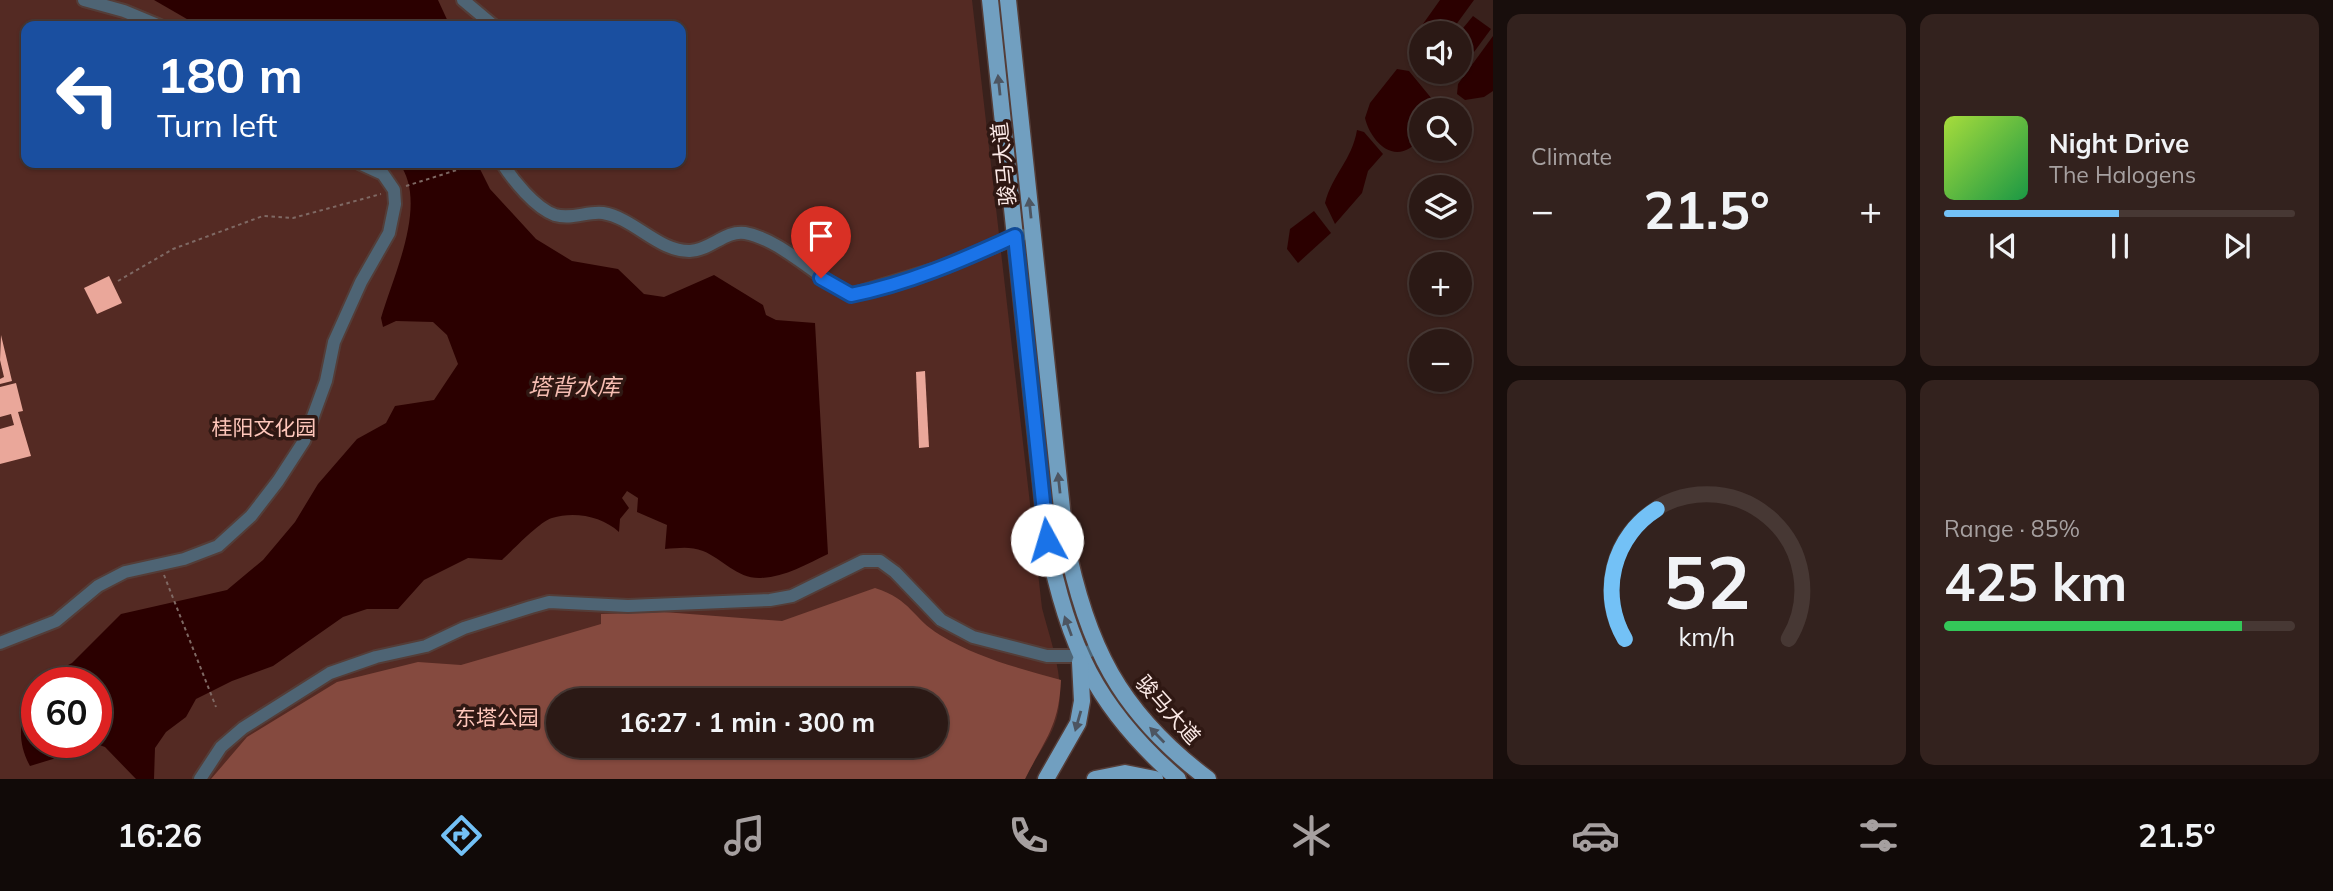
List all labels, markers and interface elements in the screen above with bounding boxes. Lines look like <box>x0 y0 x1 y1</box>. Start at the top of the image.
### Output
map controls <box>1409 21 1472 392</box>
button: sound <box>1409 21 1472 84</box>
text: 180 m <box>157 44 303 105</box>
icon: left <box>42 49 133 140</box>
one-way arrow <box>993 74 1004 96</box>
button: search <box>1409 98 1472 161</box>
text: Turn left <box>157 105 277 145</box>
street label: 骏马大道 <box>986 121 1020 207</box>
text: Night Drive <box>2049 127 2189 160</box>
text: Climate <box>1531 142 1612 171</box>
text: The Halogens <box>2049 160 2196 189</box>
button: layers <box>1409 175 1472 238</box>
text: 21.5° <box>1643 177 1770 242</box>
text: − <box>1531 186 1554 234</box>
text: + <box>1859 186 1882 234</box>
one-way arrow <box>1024 197 1035 219</box>
pin <box>791 206 851 278</box>
icon: arrive <box>802 217 840 255</box>
icon: previous <box>1984 227 2022 265</box>
icon: pause <box>2101 227 2139 265</box>
icon: next <box>2218 227 2256 265</box>
button: + <box>1409 252 1472 315</box>
button: − <box>1409 329 1472 392</box>
water label: 塔背水库 <box>528 372 624 401</box>
park label: 桂阳文化园 <box>212 414 317 440</box>
one-way arrow <box>1053 472 1064 494</box>
position arrow <box>1010 503 1084 577</box>
text: Range · 85% <box>1944 514 2080 543</box>
text: 52 <box>1663 536 1750 627</box>
text: 425 km <box>1944 549 2127 614</box>
one-way arrow <box>1062 616 1073 637</box>
text: km/h <box>1678 620 1735 651</box>
speed limit sign: 60 <box>21 667 112 758</box>
street label: 骏马大道 <box>1131 669 1207 749</box>
park label: 东塔公园 <box>455 704 539 730</box>
text: 16:27 · 1 min · 300 m <box>619 706 875 739</box>
one-way arrow <box>1072 711 1082 732</box>
one-way arrow <box>1148 726 1165 743</box>
icon: directions <box>437 811 486 860</box>
icon: music <box>720 811 769 860</box>
icon: phone <box>1004 811 1053 860</box>
icon: climate <box>1287 811 1336 860</box>
icon: car <box>1571 811 1620 860</box>
icon: filters <box>1854 811 1903 860</box>
text: 16:26 <box>117 815 202 855</box>
text: 21.5° <box>2138 815 2216 855</box>

